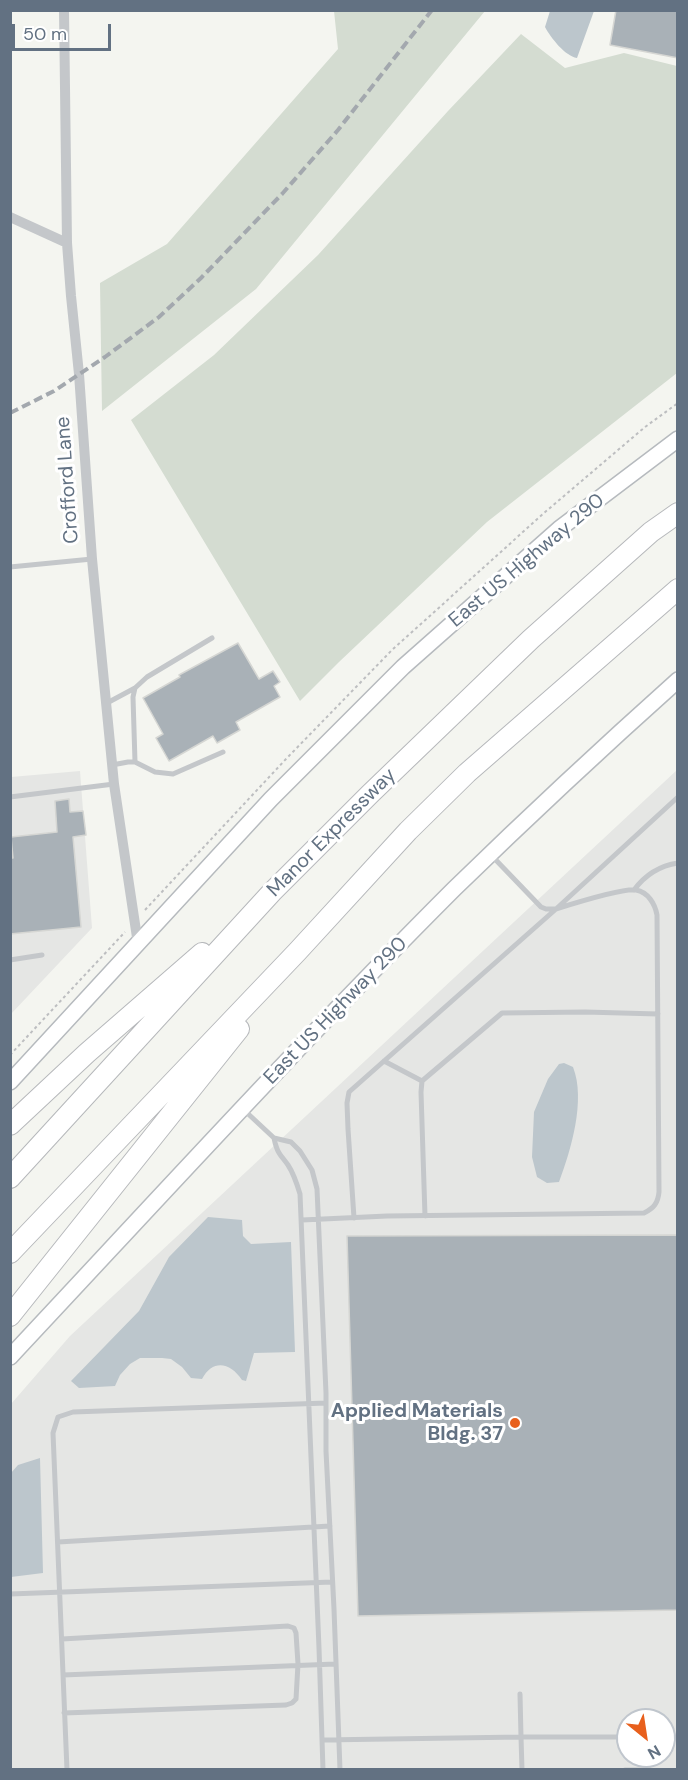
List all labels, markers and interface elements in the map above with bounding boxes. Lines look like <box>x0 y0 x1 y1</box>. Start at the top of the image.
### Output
scale bar <box>15 12 114 50</box>
text: 50 m <box>23 22 67 46</box>
street label: Crofford Lane <box>52 416 84 544</box>
street label: East US Highway 290 <box>444 489 610 633</box>
street label: Manor Expressway <box>263 764 401 902</box>
street label: East US Highway 290 <box>259 932 413 1090</box>
place label: Applied Materials Bldg. 37 <box>331 1400 503 1447</box>
marker: Applied Materials Bldg. 37 <box>508 1416 522 1430</box>
north arrow <box>616 1708 676 1768</box>
text: N <box>644 1740 665 1764</box>

